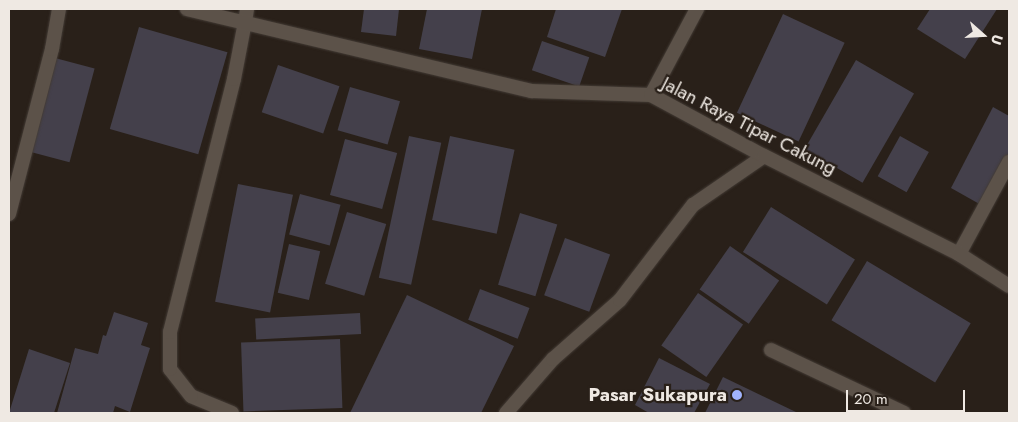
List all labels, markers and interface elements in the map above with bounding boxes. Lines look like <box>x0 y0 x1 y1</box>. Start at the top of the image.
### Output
north arrow <box>958 10 1008 60</box>
text: U <box>986 32 1008 48</box>
street label: Jalan Raya Tipar Cakung <box>658 72 840 180</box>
scale bar <box>848 380 967 412</box>
place label: Pasar Sukapura <box>588 384 727 406</box>
text: 20 m <box>854 388 888 410</box>
marker: Pasar Sukapura <box>731 389 743 401</box>

